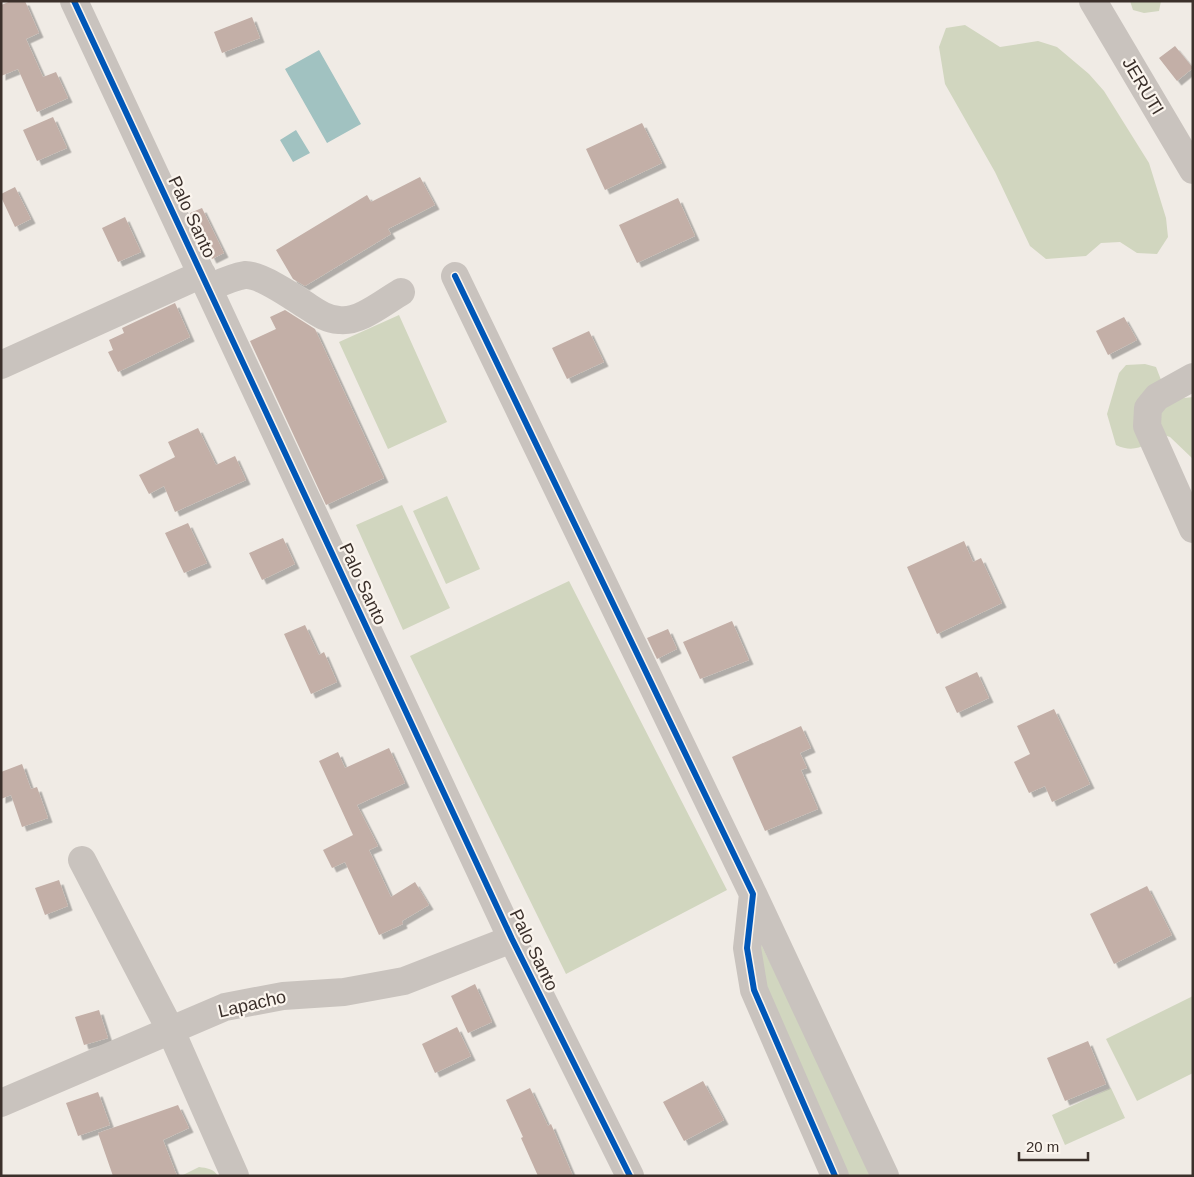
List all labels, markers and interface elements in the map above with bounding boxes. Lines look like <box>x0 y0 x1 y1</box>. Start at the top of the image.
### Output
street label: JERUTI <box>1118 54 1168 118</box>
street label: Palo Santo <box>164 173 220 261</box>
street label: Palo Santo <box>335 540 391 628</box>
street label: Palo Santo <box>506 906 562 994</box>
street label: Lapacho <box>216 986 288 1022</box>
scale bar <box>1019 1130 1088 1162</box>
text: 20 m <box>1026 1138 1059 1155</box>

